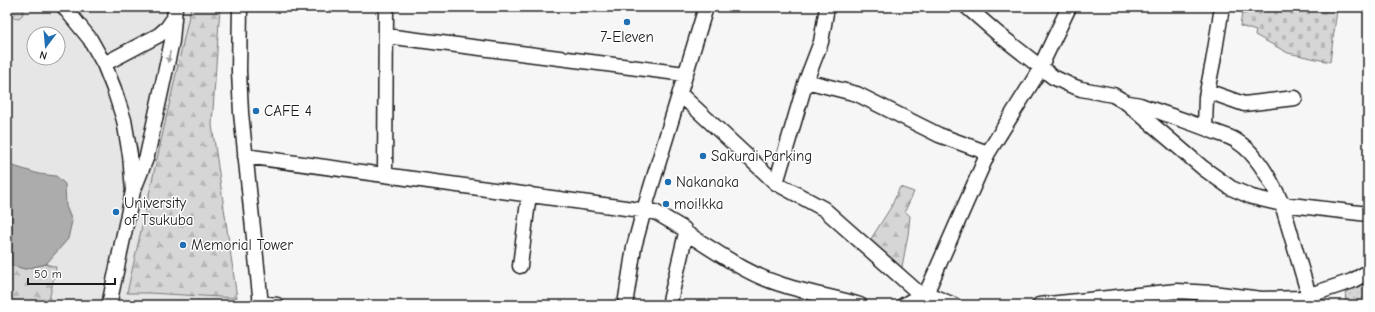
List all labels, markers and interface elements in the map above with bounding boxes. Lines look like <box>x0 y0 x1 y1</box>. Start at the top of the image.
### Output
marker: 7-Eleven <box>622 17 632 27</box>
north arrow <box>26 26 66 66</box>
place label: 7-Eleven <box>600 28 654 46</box>
text: N <box>38 48 49 62</box>
one-way arrow <box>165 51 171 63</box>
place label: CAFE 4 <box>264 102 312 120</box>
marker: CAFE 4 <box>251 106 261 116</box>
place label: Sakurai Parking <box>711 147 812 165</box>
marker: Sakurai Parking <box>698 151 708 161</box>
place label: Nakanaka <box>676 173 739 191</box>
marker: Nakanaka <box>663 177 673 187</box>
place label: University of Tsukuba <box>124 194 194 229</box>
place label: moi!kka <box>674 195 723 213</box>
marker: moi!kka <box>661 199 671 209</box>
marker: University of Tsukuba <box>111 207 121 217</box>
place label: Memorial Tower <box>191 236 293 254</box>
marker: Memorial Tower <box>178 240 188 250</box>
scale bar <box>28 260 115 286</box>
text: 50 m <box>34 267 62 281</box>

